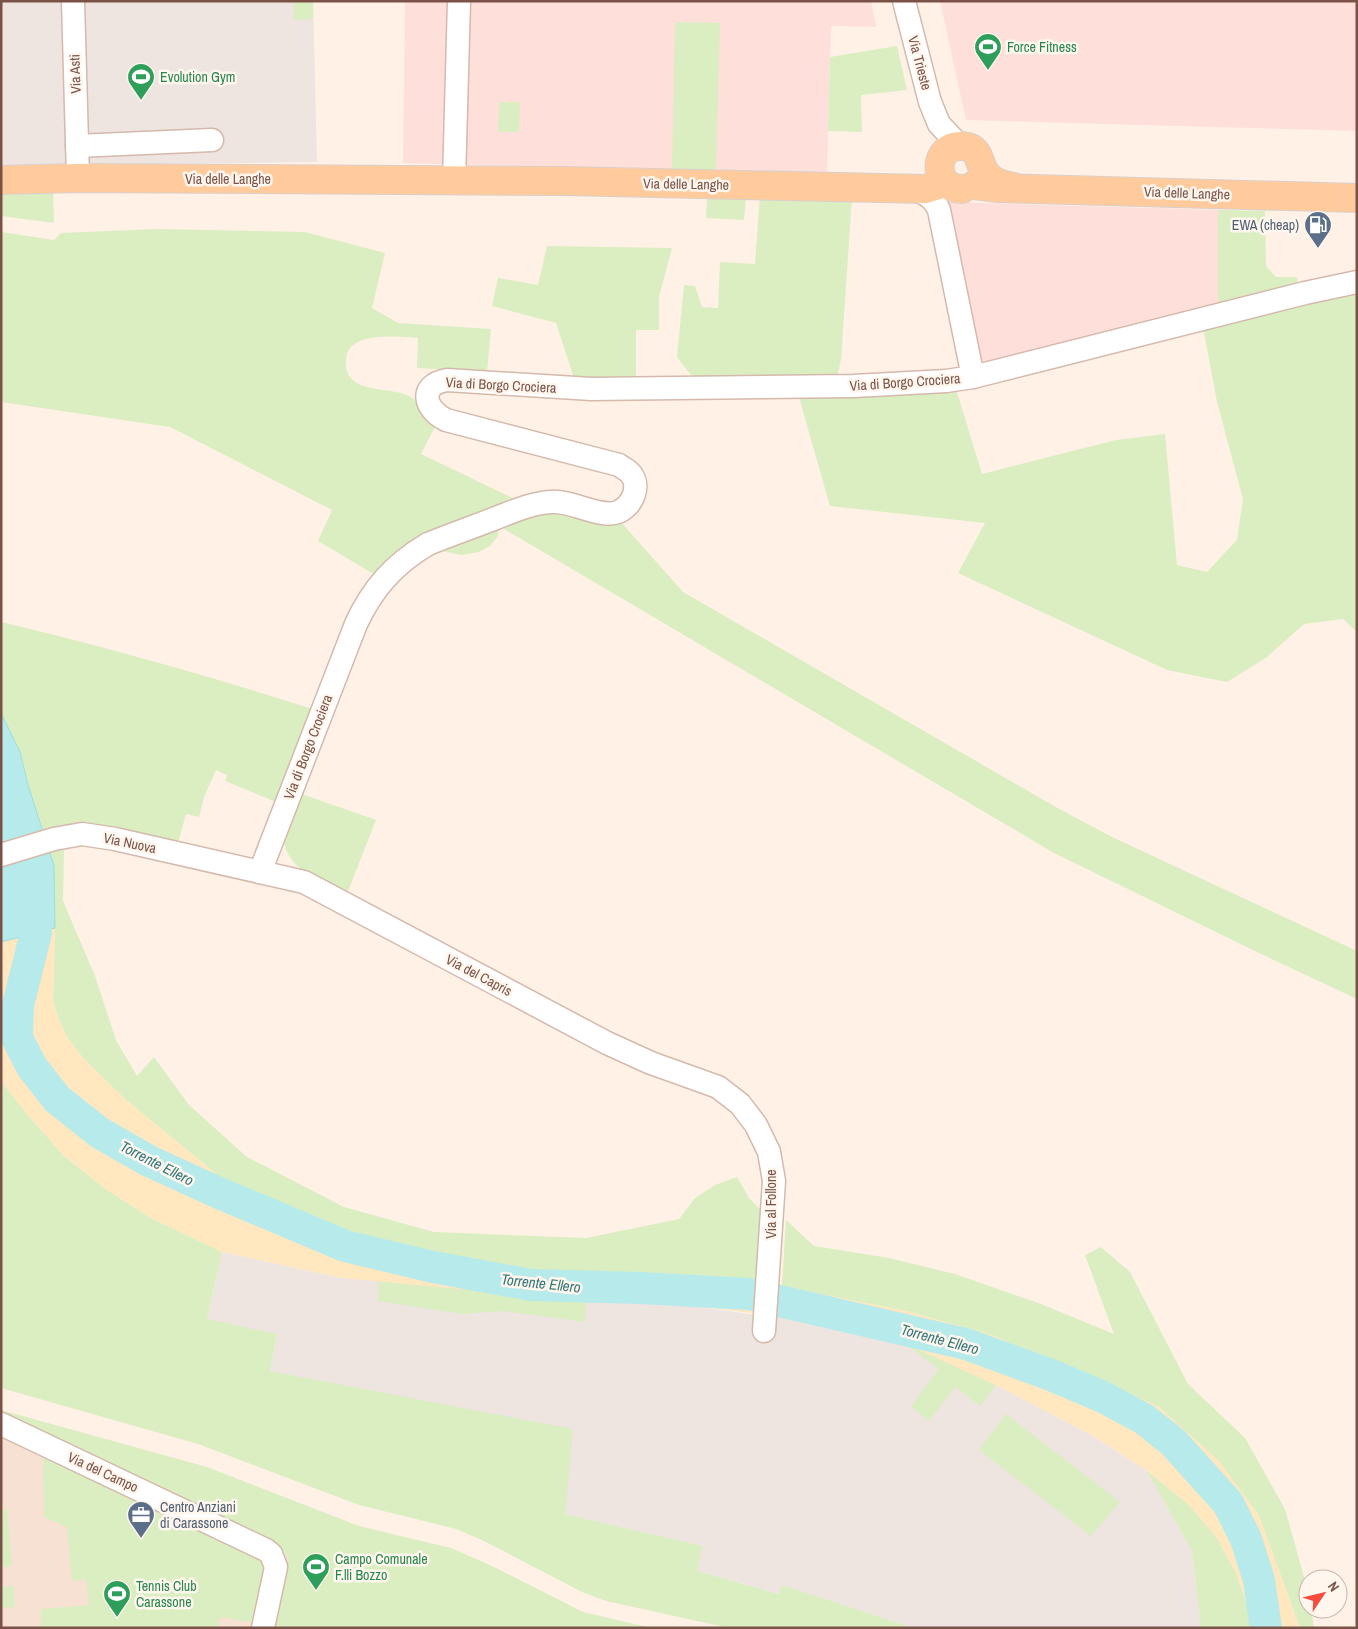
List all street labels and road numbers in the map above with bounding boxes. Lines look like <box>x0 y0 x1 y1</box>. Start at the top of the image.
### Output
street label: Via Trieste <box>904 34 936 92</box>
street label: Via Asti <box>65 54 85 94</box>
street label: Via delle Langhe <box>185 170 271 188</box>
street label: Via delle Langhe <box>643 174 729 194</box>
street label: Via delle Langhe <box>1144 183 1230 203</box>
street label: Via di Borgo Crociera <box>849 369 962 395</box>
street label: Via di Borgo Crociera <box>445 373 557 397</box>
street label: Via di Borgo Crociera <box>280 691 336 802</box>
street label: Via Nuova <box>102 829 159 857</box>
street label: Via del Capris <box>443 950 515 1000</box>
street label: Via al Follone <box>762 1169 780 1239</box>
street label: Via del Campo <box>65 1448 141 1496</box>

